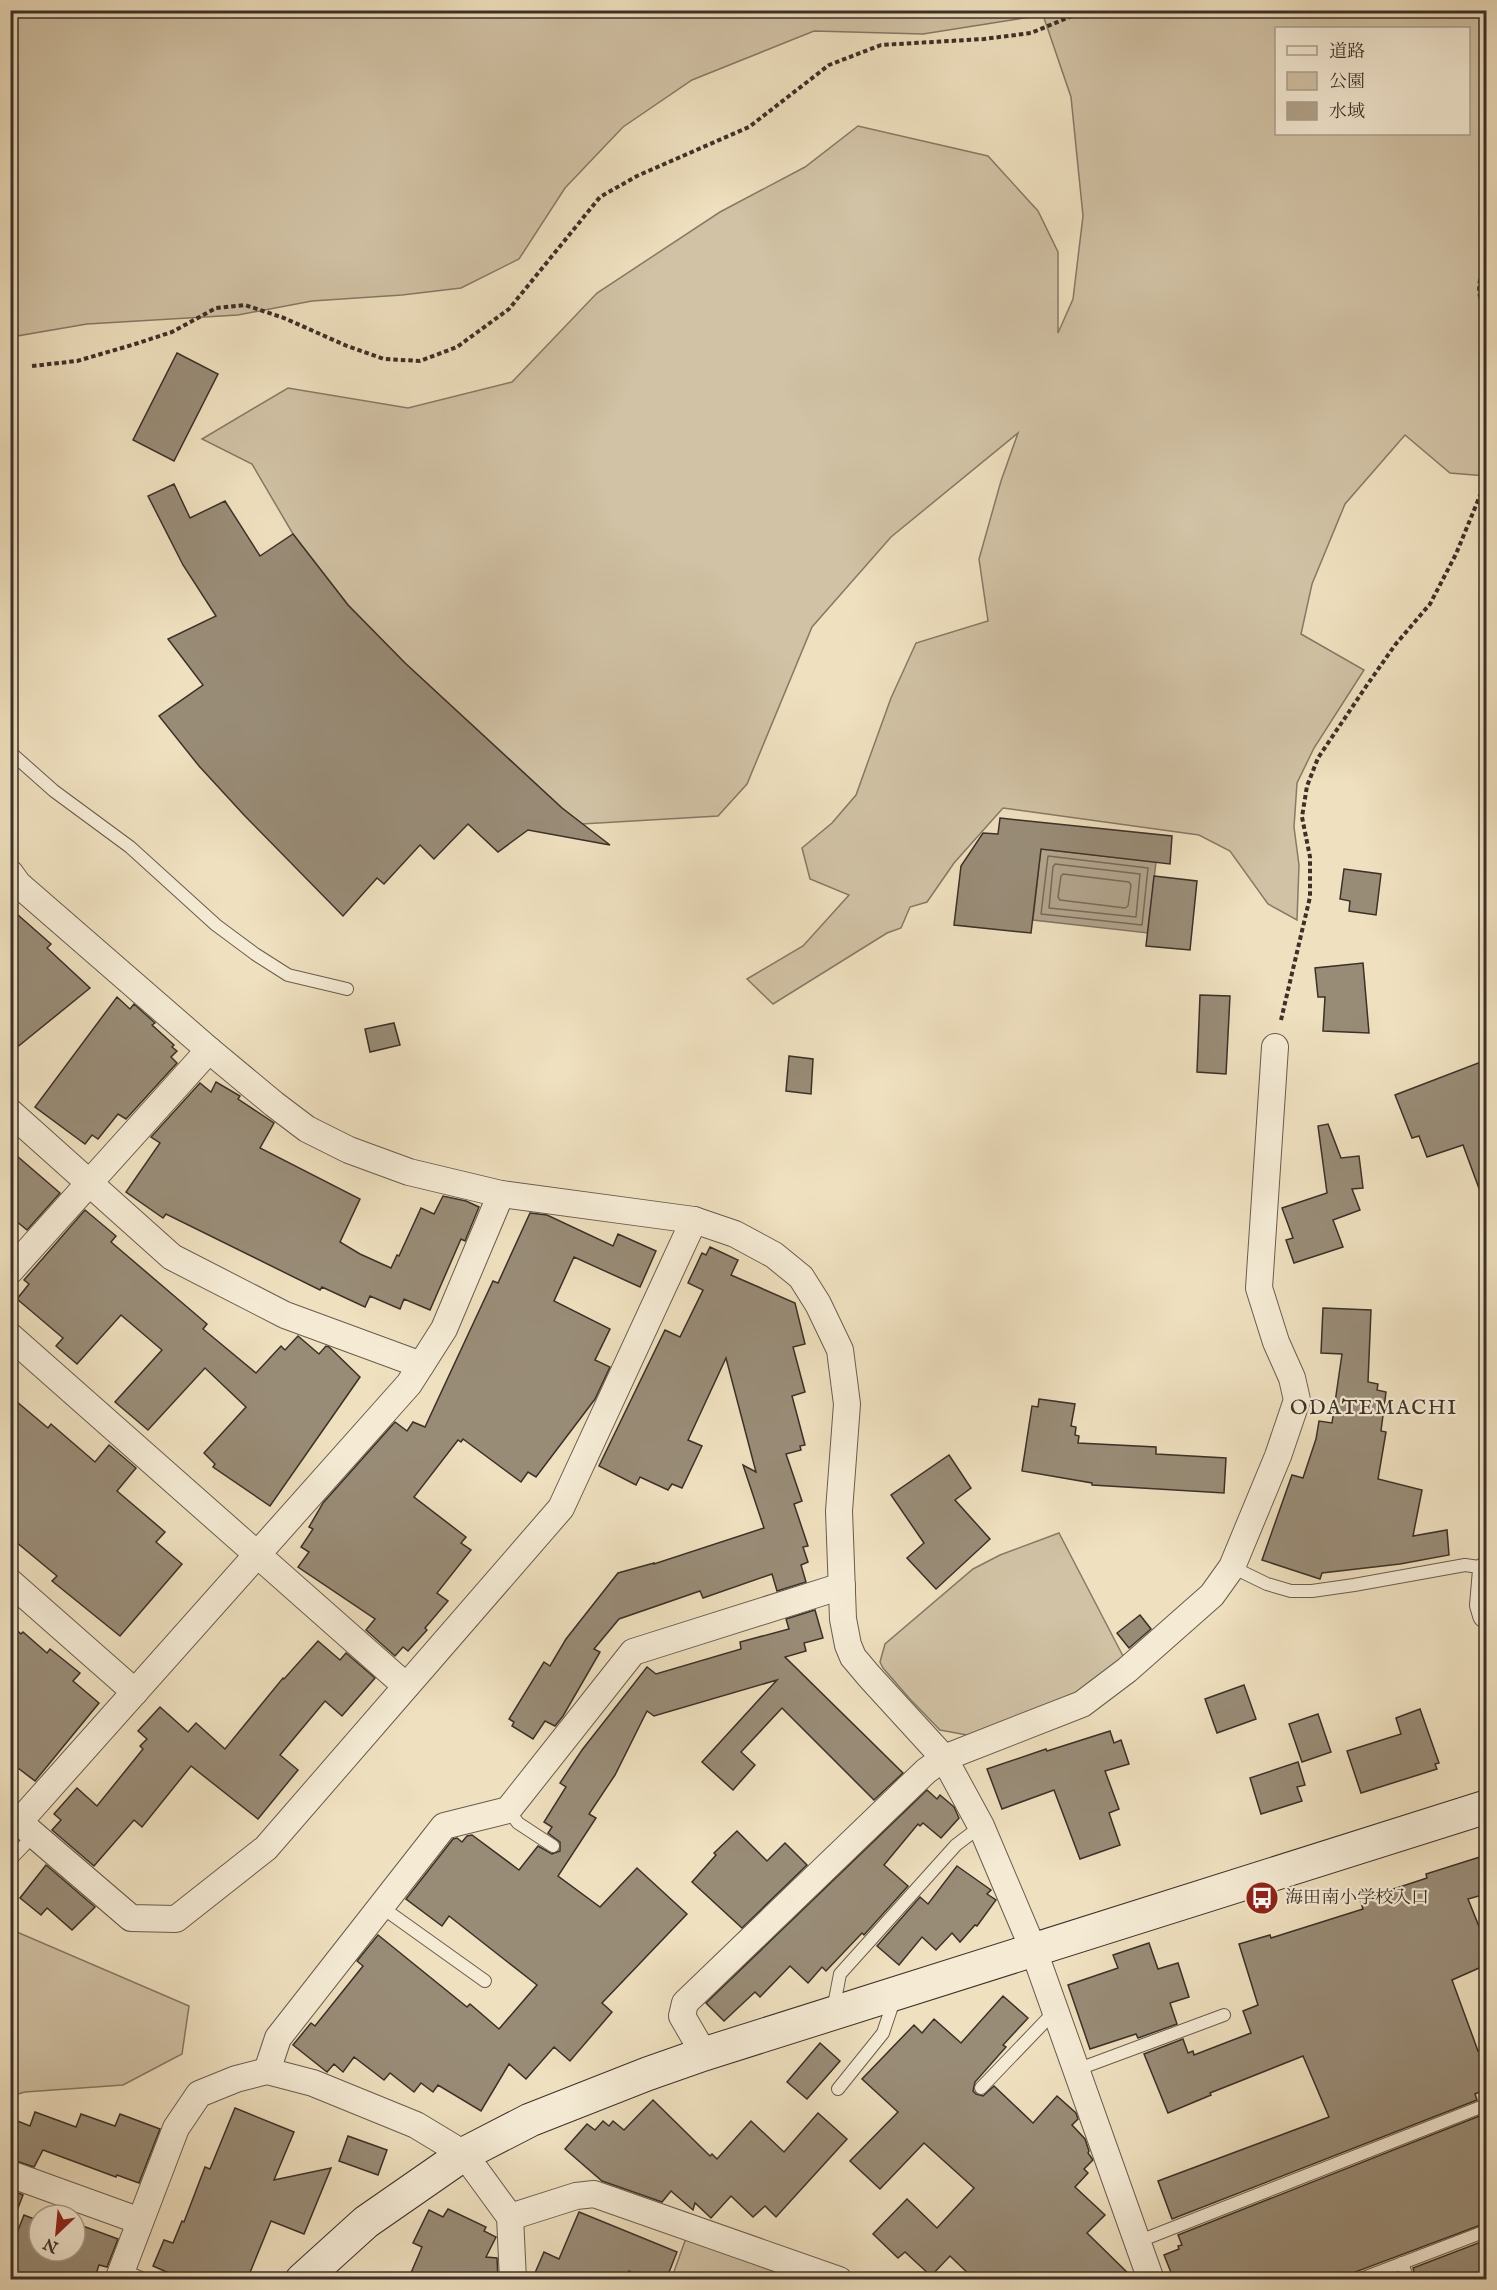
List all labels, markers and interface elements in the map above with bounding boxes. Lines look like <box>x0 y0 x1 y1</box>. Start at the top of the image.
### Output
legend <box>1275 27 1470 135</box>
text: 道路 <box>1329 41 1365 64</box>
text: 公園 <box>1329 71 1365 94</box>
text: 水域 <box>1329 101 1365 124</box>
district label: ODATEMACHI <box>1290 1395 1458 1422</box>
bus stop icon: 海田南小学校入口 <box>1244 1880 1280 1916</box>
place label: 海田南小学校入口 <box>1285 1887 1429 1910</box>
north arrow <box>27 2203 87 2263</box>
text: N <box>41 2233 63 2257</box>

